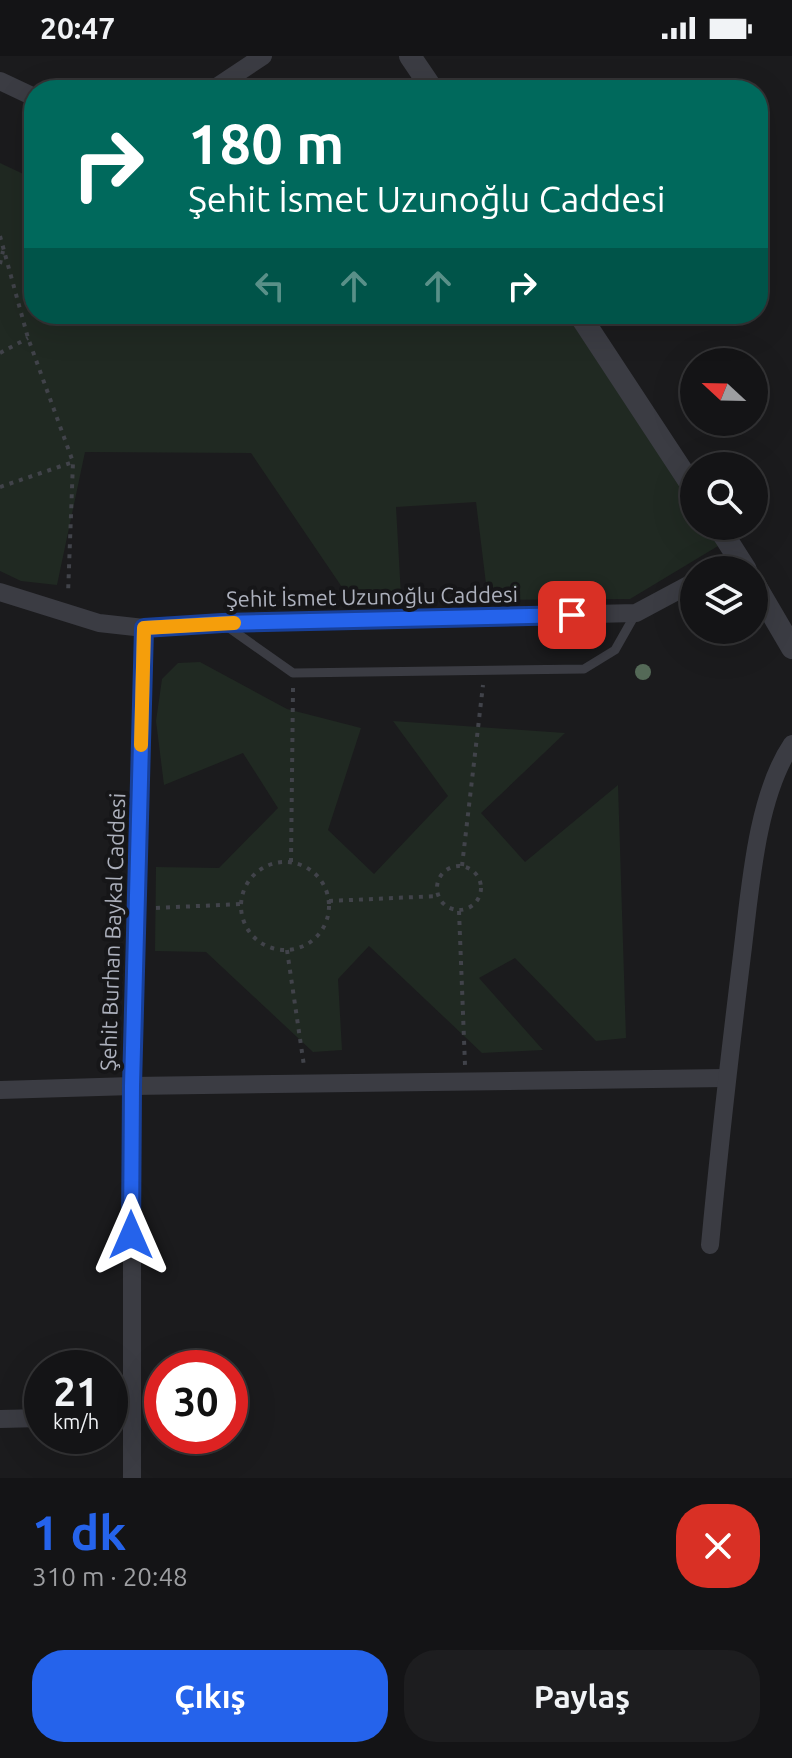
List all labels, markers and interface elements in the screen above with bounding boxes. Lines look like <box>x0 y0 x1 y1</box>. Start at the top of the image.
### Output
text: 20:47 <box>40 11 115 45</box>
icon: right <box>56 112 160 216</box>
text: 180 m <box>188 112 344 175</box>
text: Şehit İsmet Uzunoğlu Caddesi <box>188 178 666 219</box>
icon: left <box>248 264 292 308</box>
icon: ahead <box>332 264 376 308</box>
icon: ahead <box>416 264 460 308</box>
icon: right <box>500 264 544 308</box>
north arrow <box>680 348 768 436</box>
map controls <box>680 348 768 644</box>
button: search <box>680 452 768 540</box>
button: layers <box>680 556 768 644</box>
street label: Şehit İsmet Uzunoğlu Caddesi <box>226 581 518 611</box>
pin <box>538 581 606 649</box>
icon: arrive <box>550 593 594 637</box>
street label: Şehit Burhan Baykal Caddesi <box>95 793 129 1071</box>
position arrow <box>89 1193 173 1277</box>
speed limit sign: 30 <box>144 1350 248 1454</box>
text: 21 <box>53 1369 99 1414</box>
text: km/h <box>53 1410 99 1433</box>
button: close <box>676 1504 760 1588</box>
text: 1 dk <box>32 1505 126 1559</box>
text: 310 m · 20:48 <box>32 1562 188 1591</box>
button: Çıkış <box>32 1650 388 1742</box>
button: Paylaş <box>404 1650 760 1742</box>

